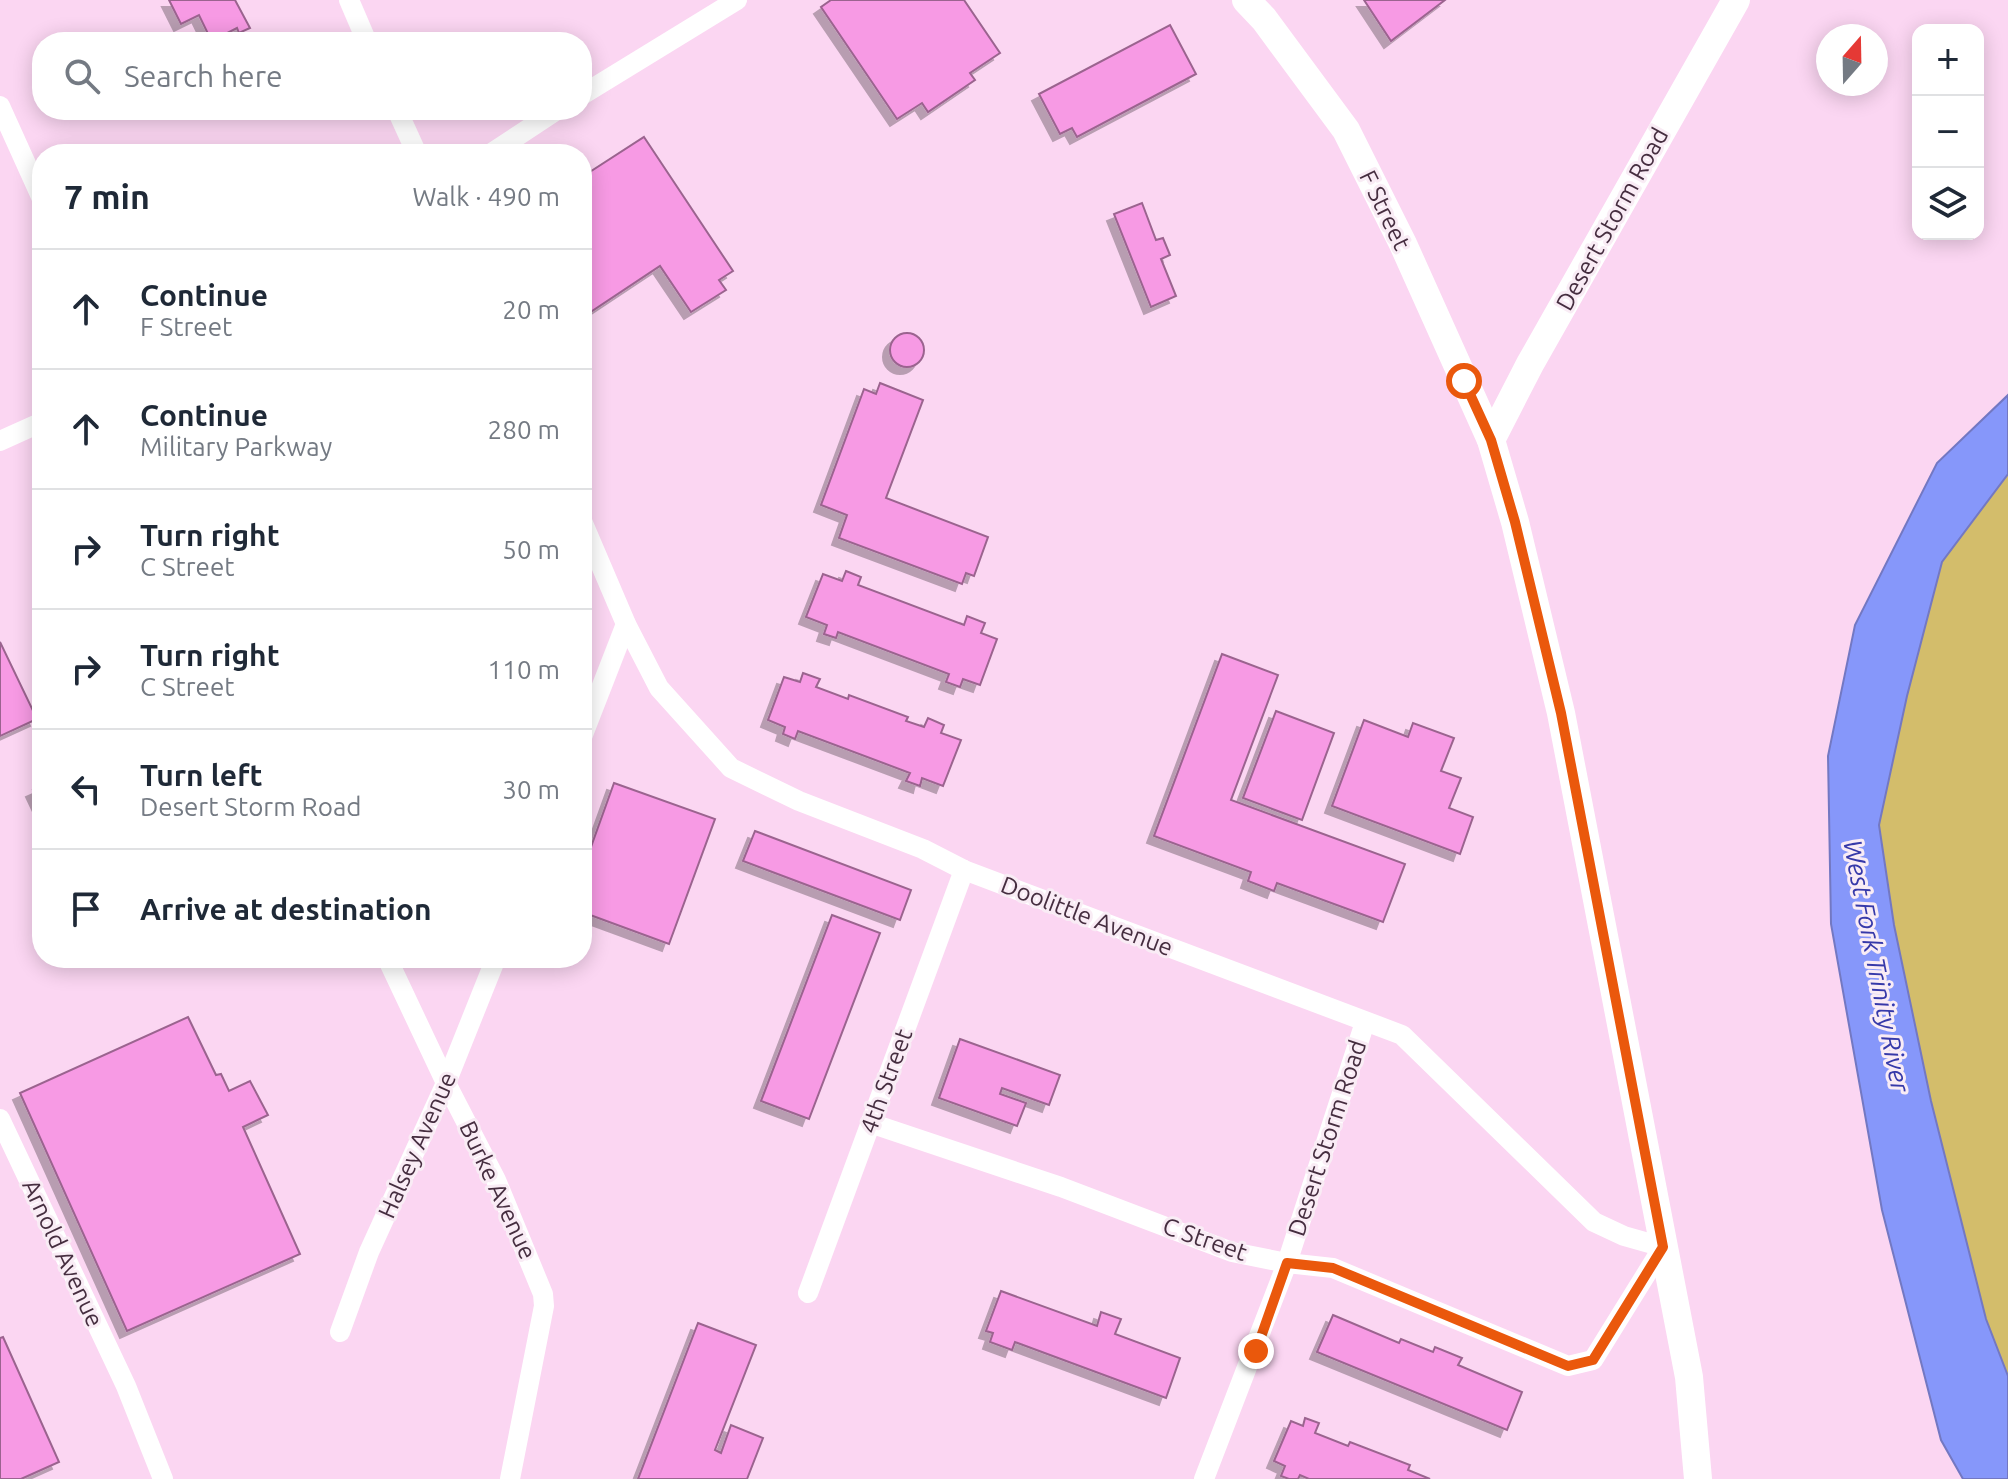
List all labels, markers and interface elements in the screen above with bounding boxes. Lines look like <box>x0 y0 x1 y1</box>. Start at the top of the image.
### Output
north arrow <box>1816 24 1888 96</box>
map controls <box>1912 24 1984 240</box>
button: + <box>1912 24 1984 96</box>
search box <box>32 32 592 120</box>
icon: search <box>60 54 104 98</box>
text: Search here <box>124 59 283 93</box>
button: − <box>1912 96 1984 168</box>
street label: Desert Storm Road <box>1551 123 1673 315</box>
street label: F Street <box>1354 166 1416 255</box>
button: layers <box>1912 168 1984 240</box>
text: 7 min <box>64 177 150 215</box>
text: Walk · 490 m <box>412 182 560 211</box>
text: Continue <box>140 278 268 312</box>
icon: ahead <box>64 287 108 331</box>
text: 20 m <box>502 295 560 324</box>
text: F Street <box>140 312 232 341</box>
route start <box>1446 363 1482 399</box>
text: Continue <box>140 398 268 432</box>
icon: ahead <box>64 407 108 451</box>
text: 280 m <box>488 415 560 444</box>
text: Military Parkway <box>140 432 332 461</box>
text: Turn right <box>140 518 280 552</box>
icon: right <box>64 527 108 571</box>
text: 50 m <box>502 535 560 564</box>
text: C Street <box>140 552 234 581</box>
text: Turn right <box>140 638 280 672</box>
icon: right <box>64 647 108 691</box>
text: 110 m <box>488 655 560 684</box>
text: C Street <box>140 672 234 701</box>
text: Turn left <box>140 758 262 792</box>
icon: left <box>64 767 108 811</box>
text: 30 m <box>502 775 560 804</box>
text: Desert Storm Road <box>140 792 362 821</box>
water label: West Fork Trinity River <box>1838 838 1916 1096</box>
street label: Doolittle Avenue <box>997 871 1177 961</box>
icon: arrive <box>64 887 108 931</box>
text: Arrive at destination <box>140 892 432 926</box>
street label: 4th Street <box>855 1025 918 1137</box>
street label: Desert Storm Road <box>1283 1037 1371 1239</box>
street label: Halsey Avenue <box>373 1068 461 1222</box>
street label: Burke Avenue <box>454 1117 542 1263</box>
street label: Arnold Avenue <box>17 1175 109 1331</box>
street label: C Street <box>1159 1212 1251 1266</box>
route end <box>1238 1333 1274 1369</box>

